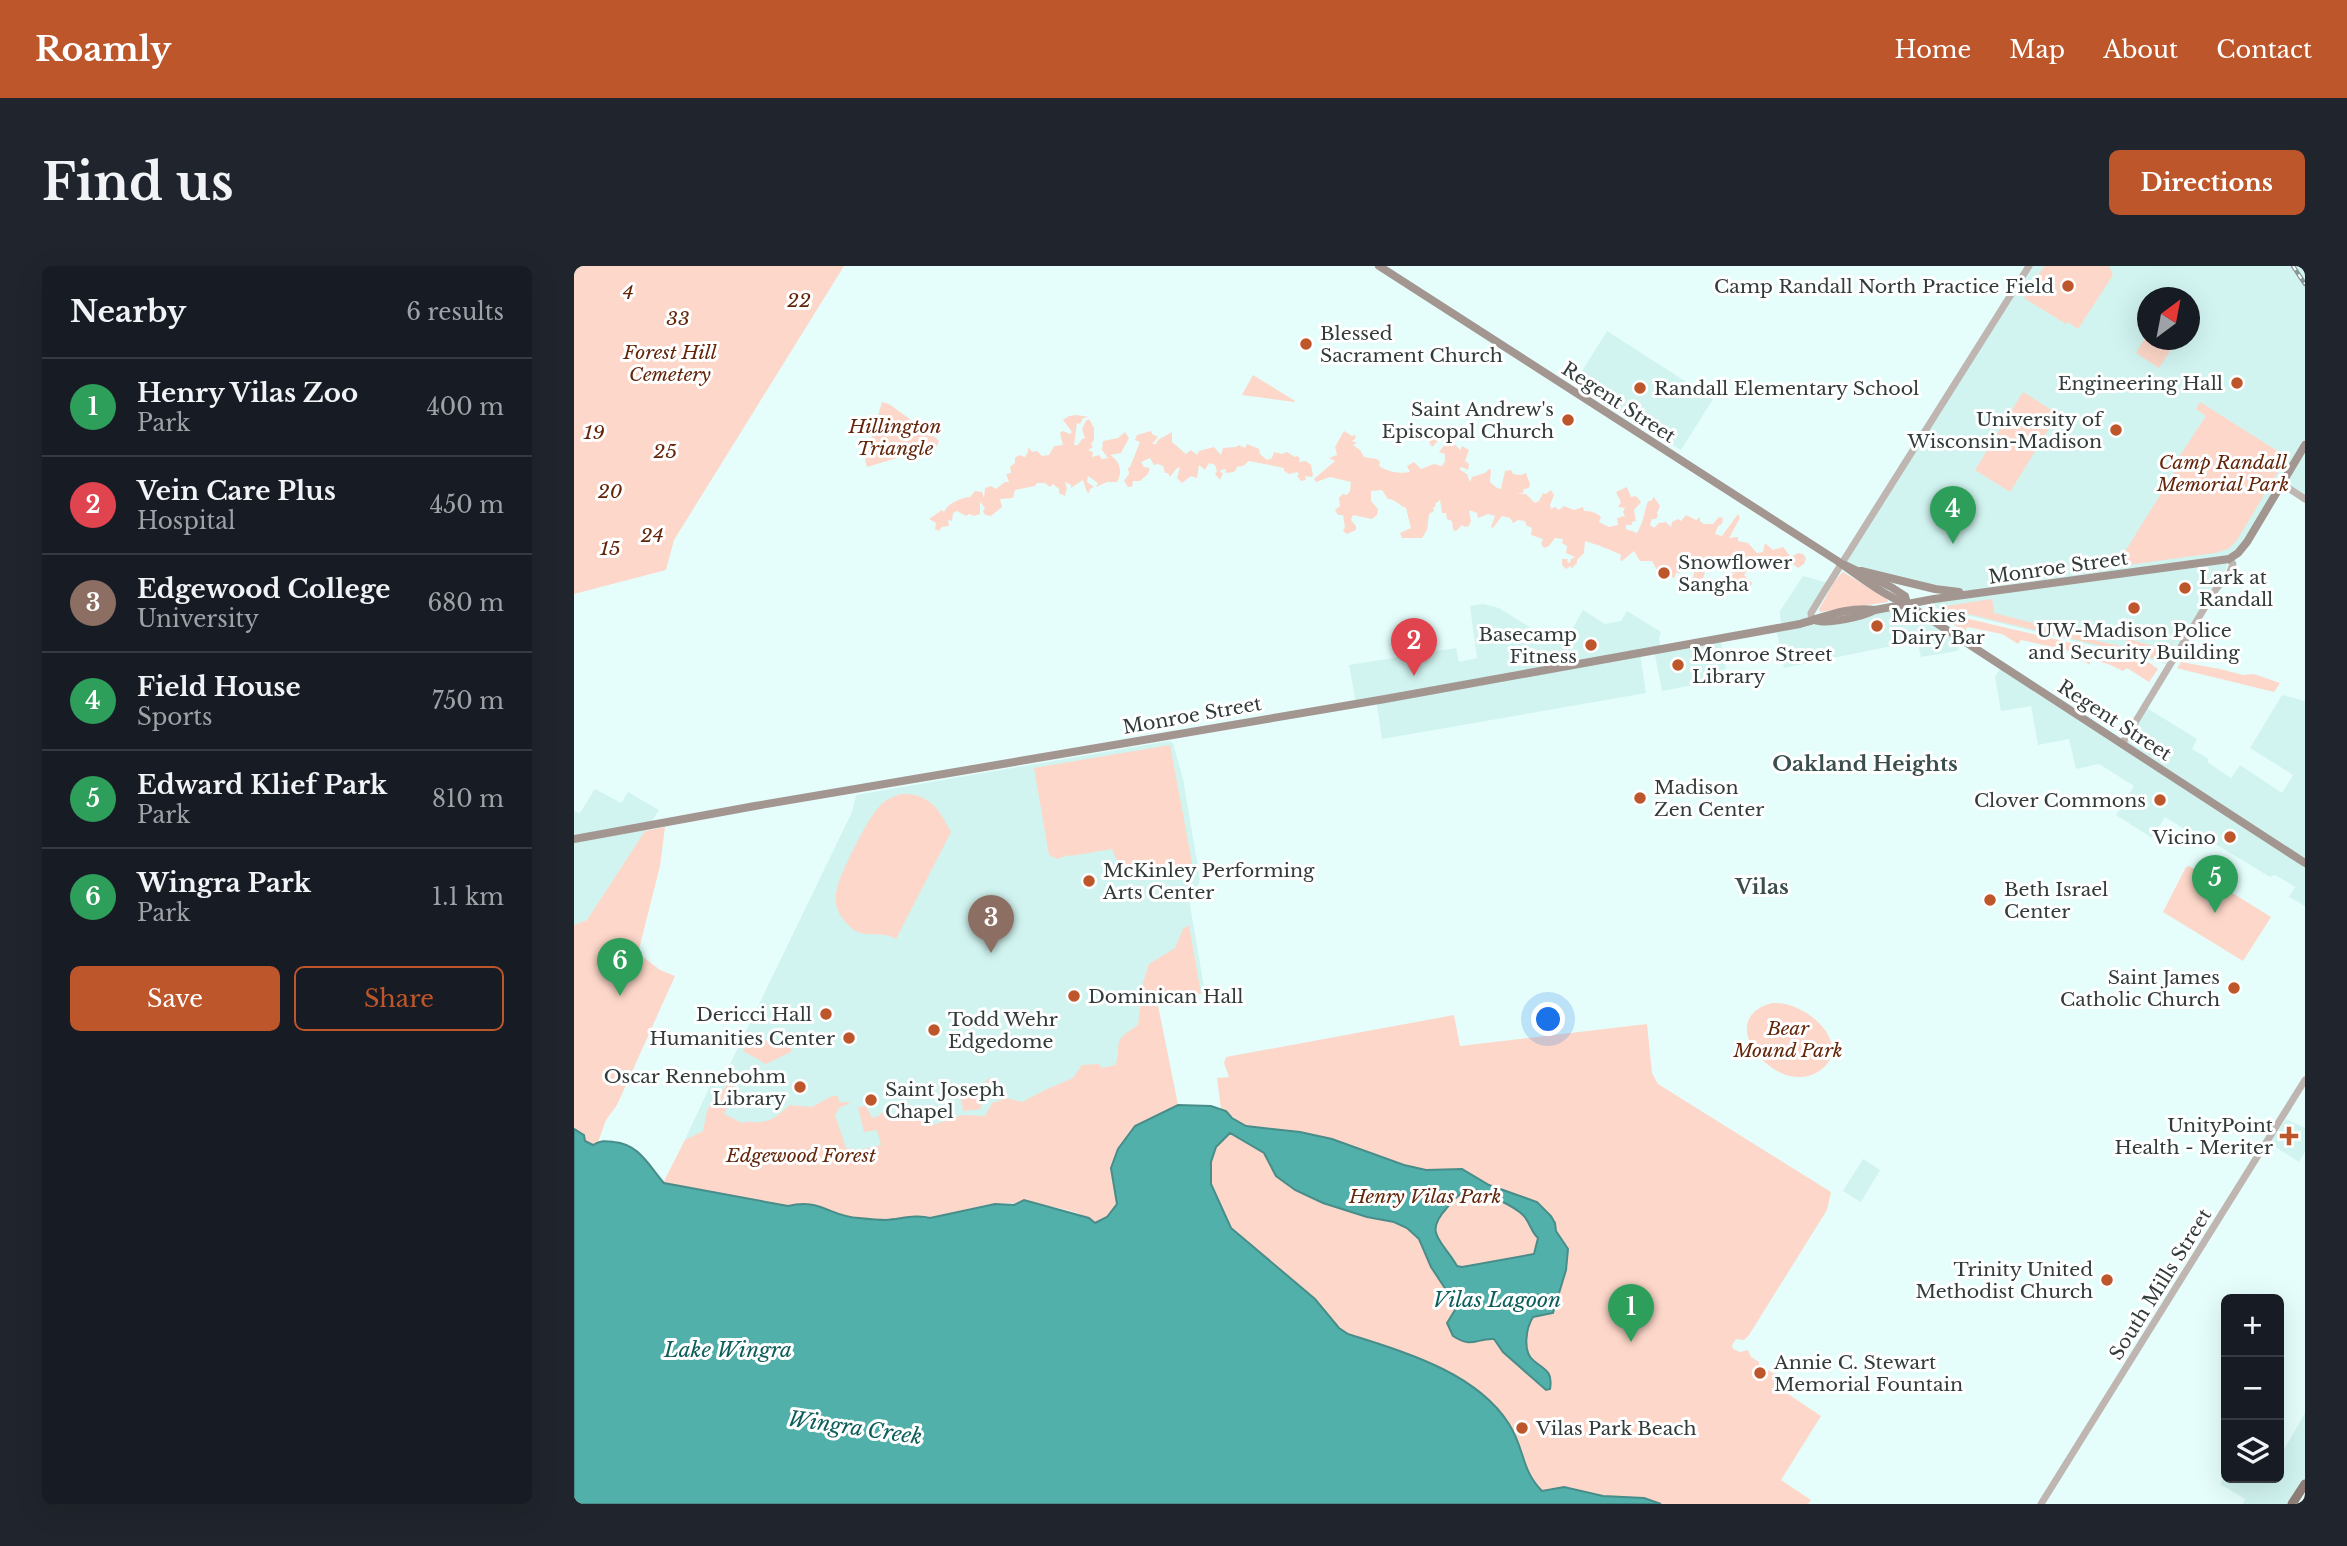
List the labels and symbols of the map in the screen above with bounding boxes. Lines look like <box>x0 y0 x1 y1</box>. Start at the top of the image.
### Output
place label: Camp Randall North Practice Field <box>1714 275 2054 298</box>
marker: Camp Randall North Practice Field <box>2060 278 2076 294</box>
park label: 4 <box>623 281 634 304</box>
north arrow <box>2137 287 2200 350</box>
park label: 22 <box>787 289 811 312</box>
park label: 33 <box>666 307 690 330</box>
place label: Blessed Sacrament Church <box>1320 322 1503 367</box>
marker: Blessed Sacrament Church <box>1298 336 1314 352</box>
park label: Forest Hill Cemetery <box>622 341 717 386</box>
street label: Regent Street <box>1558 357 1681 448</box>
place label: Engineering Hall <box>2058 372 2223 395</box>
marker: Engineering Hall <box>2229 375 2245 391</box>
place label: Randall Elementary School <box>1654 377 1919 400</box>
marker: Randall Elementary School <box>1632 380 1648 396</box>
place label: Saint Andrew's Episcopal Church <box>1381 398 1554 443</box>
place label: University of Wisconsin-Madison <box>1907 408 2104 453</box>
marker: Saint Andrew's Episcopal Church <box>1560 412 1576 428</box>
park label: Hillington Triangle <box>848 415 942 460</box>
park label: 19 <box>582 421 605 444</box>
marker: University of Wisconsin-Madison <box>2108 422 2124 438</box>
park label: 25 <box>653 440 677 463</box>
park label: Camp Randall Memorial Park <box>2156 451 2289 496</box>
park label: 20 <box>598 480 622 503</box>
pin: 4 <box>1930 486 1976 544</box>
park label: 24 <box>641 524 663 547</box>
park label: 15 <box>599 537 621 560</box>
street label: Monroe Street <box>1987 546 2130 589</box>
place label: Snowflower Sangha <box>1678 551 1792 596</box>
marker: Snowflower Sangha <box>1656 565 1672 581</box>
place label: Lark at Randall <box>2199 566 2273 611</box>
marker: Lark at Randall <box>2177 580 2193 596</box>
marker: UW-Madison Police and Security Building <box>2126 600 2142 616</box>
place label: Mickies Dairy Bar <box>1891 604 1985 649</box>
pin: 2 <box>1391 618 1437 676</box>
marker: Mickies Dairy Bar <box>1869 618 1885 634</box>
place label: UW-Madison Police and Security Building <box>2028 619 2240 664</box>
place label: Basecamp Fitness <box>1478 623 1577 668</box>
marker: Basecamp Fitness <box>1583 637 1599 653</box>
place label: Monroe Street Library <box>1692 643 1833 688</box>
marker: Monroe Street Library <box>1670 657 1686 673</box>
street label: Regent Street <box>2054 675 2177 766</box>
street label: Monroe Street <box>1121 692 1264 739</box>
district label: Oakland Heights <box>1772 751 1958 777</box>
place label: Madison Zen Center <box>1654 776 1764 821</box>
place label: Clover Commons <box>1974 789 2146 812</box>
marker: Madison Zen Center <box>1632 790 1648 806</box>
marker: Clover Commons <box>2152 792 2168 808</box>
place label: Vicino <box>2152 826 2216 849</box>
marker: Vicino <box>2222 829 2238 845</box>
pin: 5 <box>2192 855 2238 913</box>
place label: McKinley Performing Arts Center <box>1102 859 1315 904</box>
marker: McKinley Performing Arts Center <box>1081 873 1097 889</box>
district label: Vilas <box>1734 874 1789 900</box>
place label: Beth Israel Center <box>2004 878 2108 923</box>
marker: Beth Israel Center <box>1982 892 1998 908</box>
pin: 3 <box>968 895 1014 953</box>
pin: 6 <box>597 938 643 996</box>
place label: Saint James Catholic Church <box>2060 966 2220 1011</box>
marker: Saint James Catholic Church <box>2226 980 2242 996</box>
place label: Dominican Hall <box>1088 985 1243 1008</box>
marker: Dominican Hall <box>1066 988 1082 1004</box>
your location <box>1531 1002 1565 1036</box>
place label: Dericci Hall <box>696 1003 812 1026</box>
marker: Dericci Hall <box>818 1006 834 1022</box>
place label: Todd Wehr Edgedome <box>948 1008 1058 1053</box>
park label: Bear Mound Park <box>1732 1017 1843 1062</box>
marker: Todd Wehr Edgedome <box>926 1022 942 1038</box>
place label: Humanities Center <box>650 1027 835 1050</box>
marker: Humanities Center <box>841 1030 857 1046</box>
place label: Oscar Rennebohm Library <box>604 1065 786 1110</box>
place label: Saint Joseph Chapel <box>885 1078 1005 1123</box>
marker: Oscar Rennebohm Library <box>792 1079 808 1095</box>
marker: Saint Joseph Chapel <box>863 1092 879 1108</box>
place label: UnityPoint Health - Meriter <box>2115 1114 2274 1159</box>
marker: UnityPoint Health - Meriter <box>2279 1126 2299 1146</box>
park label: Edgewood Forest <box>725 1144 876 1167</box>
park label: Henry Vilas Park <box>1348 1185 1501 1208</box>
street label: South Mills Street <box>2105 1204 2217 1364</box>
place label: Trinity United Methodist Church <box>1915 1258 2093 1303</box>
marker: Trinity United Methodist Church <box>2099 1272 2115 1288</box>
pin: 1 <box>1608 1284 1654 1342</box>
water label: Vilas Lagoon <box>1433 1287 1561 1313</box>
water label: Lake Wingra <box>663 1337 792 1363</box>
place label: Annie C. Stewart Memorial Fountain <box>1773 1351 1963 1396</box>
marker: Annie C. Stewart Memorial Fountain <box>1752 1365 1768 1381</box>
water label: Wingra Creek <box>786 1406 924 1450</box>
place label: Vilas Park Beach <box>1535 1417 1697 1440</box>
marker: Vilas Park Beach <box>1514 1420 1530 1436</box>

